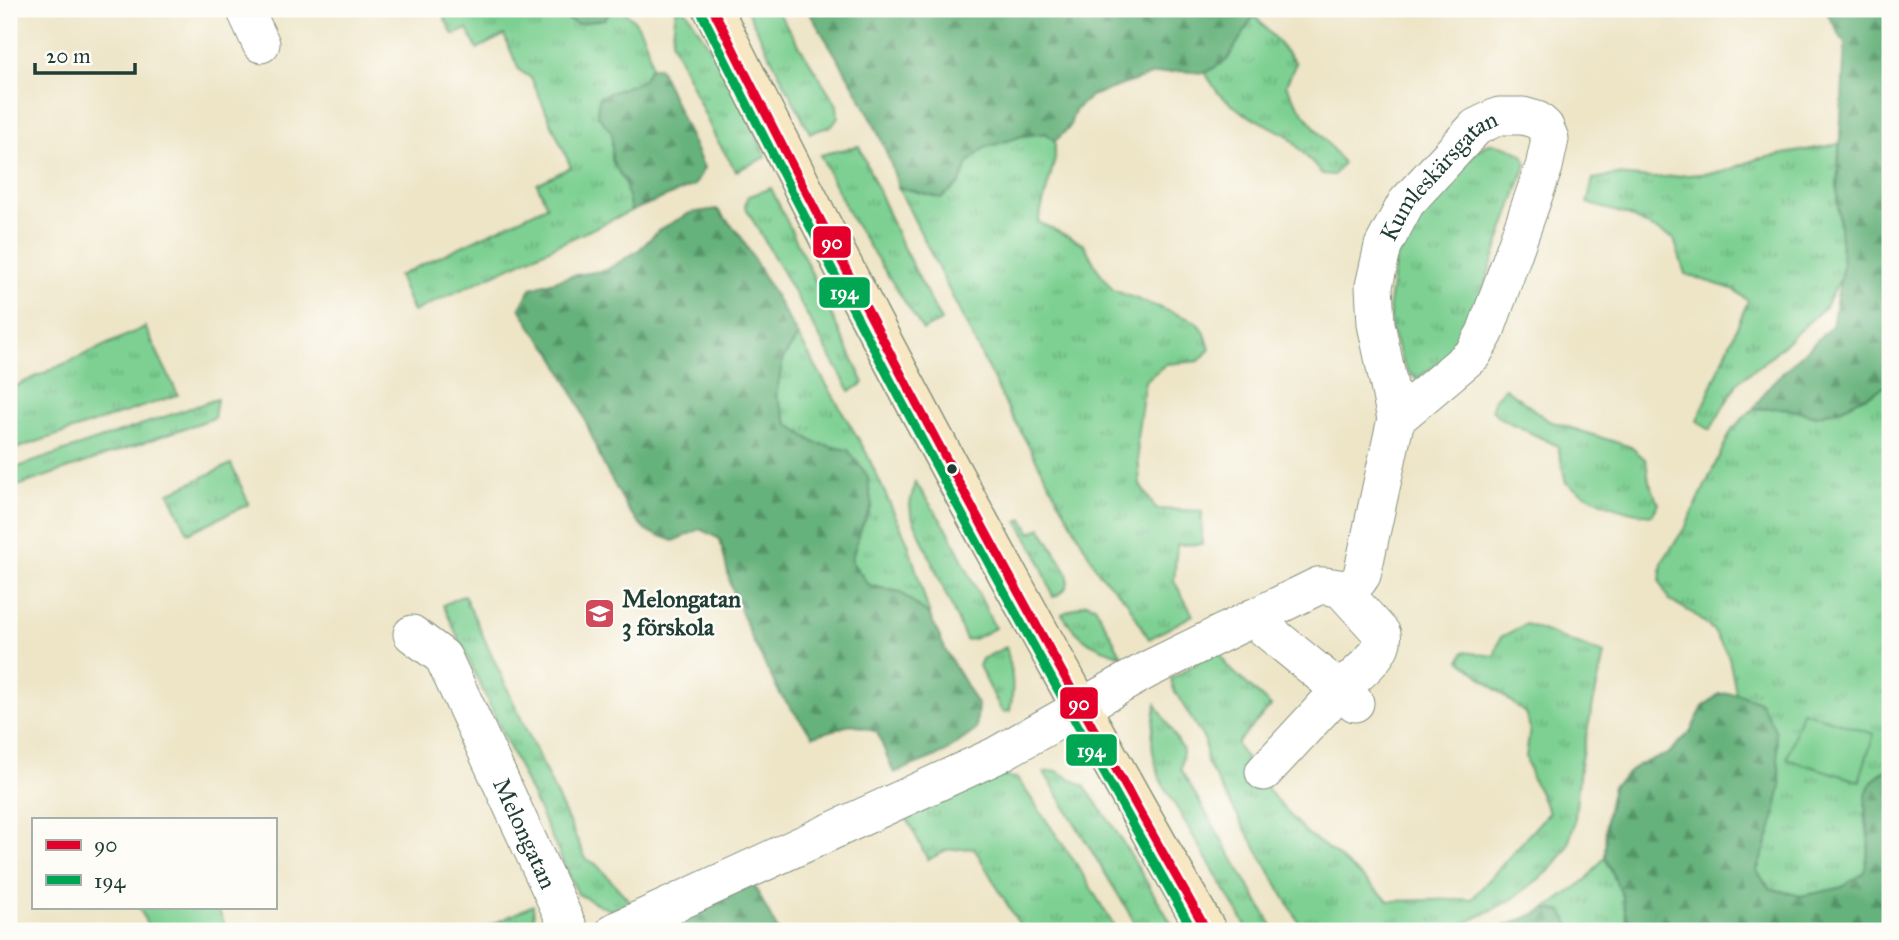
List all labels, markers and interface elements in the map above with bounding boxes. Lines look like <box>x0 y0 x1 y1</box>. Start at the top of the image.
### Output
scale bar <box>35 32 135 76</box>
text: 20 m <box>46 43 91 69</box>
street label: Kumleskärsgatan <box>1373 104 1503 246</box>
line badge: 90 <box>812 225 852 259</box>
text: 90 <box>821 231 843 255</box>
line badge: 194 <box>818 276 871 309</box>
text: 194 <box>830 281 859 305</box>
unlabelled marker <box>945 462 959 476</box>
place label: Melongatan 3 förskola <box>622 584 741 642</box>
school or university icon: Melongatan 3 förskola <box>582 596 616 630</box>
line badge: 90 <box>1059 686 1099 720</box>
text: 90 <box>1068 692 1090 716</box>
line badge: 194 <box>1065 733 1118 767</box>
text: 194 <box>1077 739 1106 763</box>
street label: Melongatan <box>486 773 563 894</box>
legend <box>32 818 276 908</box>
text: 90 <box>94 832 118 858</box>
text: 194 <box>94 868 126 894</box>

